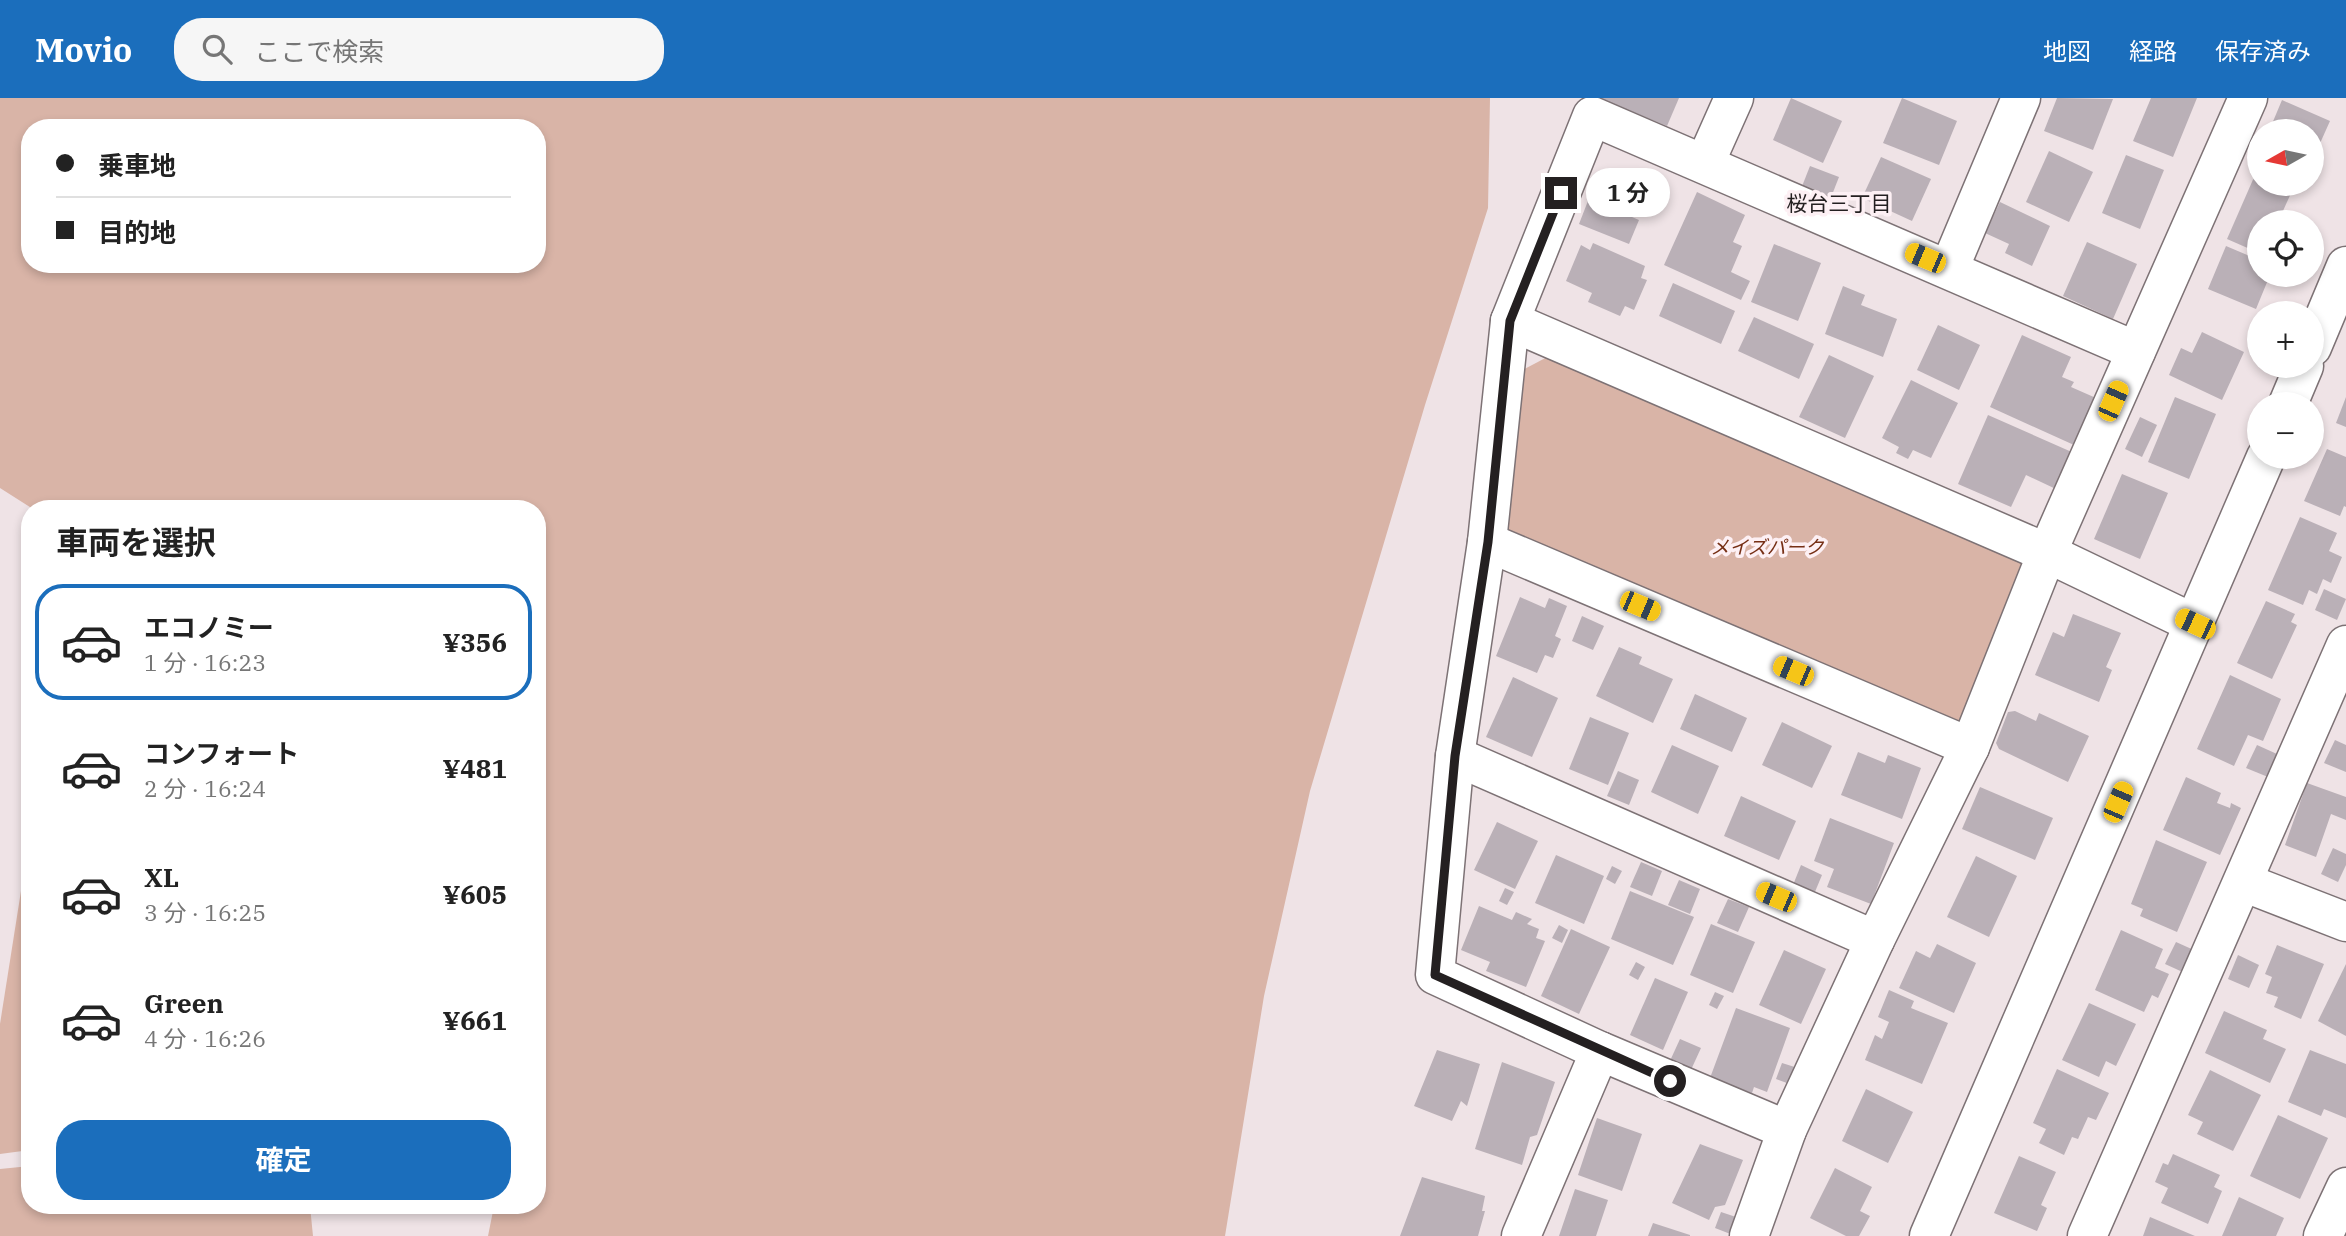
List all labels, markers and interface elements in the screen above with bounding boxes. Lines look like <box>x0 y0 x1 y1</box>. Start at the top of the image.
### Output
search box <box>174 18 664 81</box>
text: Movio <box>35 28 132 71</box>
icon: search <box>198 30 236 68</box>
text: ここで検索 <box>254 34 384 68</box>
text: 地図 <box>2043 35 2091 67</box>
text: 経路 <box>2129 35 2177 67</box>
text: 保存済み <box>2215 35 2311 67</box>
north arrow <box>2247 119 2324 196</box>
map controls <box>2247 119 2324 469</box>
text: 乗車地 <box>98 148 176 182</box>
callout: 1 分 <box>1586 168 1670 217</box>
route end <box>1545 177 1577 209</box>
text: 1 分 <box>1607 177 1649 207</box>
district label: 桜台三丁目 <box>1787 189 1892 217</box>
button: locate <box>2247 210 2324 287</box>
text: 目的地 <box>98 215 176 249</box>
car <box>1902 240 1949 276</box>
button: + <box>2247 301 2324 378</box>
car <box>2095 378 2132 424</box>
button: − <box>2247 392 2324 469</box>
text: 車両を選択 <box>56 521 216 563</box>
park label: メイズパーク <box>1710 535 1825 559</box>
car <box>1617 588 1664 624</box>
car <box>2172 606 2219 642</box>
text: エコノミー <box>144 610 274 644</box>
icon: car <box>60 611 123 674</box>
text: ¥356 <box>442 625 507 659</box>
text: 1 分 · 16:23 <box>144 647 266 677</box>
car <box>1770 653 1817 689</box>
text: コンフォート <box>144 736 299 770</box>
icon: car <box>60 737 123 800</box>
text: ¥481 <box>442 751 507 785</box>
text: 2 分 · 16:24 <box>144 773 266 803</box>
car <box>2101 779 2136 825</box>
text: XL <box>144 860 179 894</box>
icon: car <box>60 863 123 926</box>
text: ¥605 <box>442 877 507 911</box>
car <box>1753 879 1800 915</box>
text: 3 分 · 16:25 <box>144 897 266 927</box>
text: Green <box>144 986 224 1020</box>
icon: car <box>60 989 123 1052</box>
text: ¥661 <box>442 1003 507 1037</box>
text: 4 分 · 16:26 <box>144 1023 266 1053</box>
route start <box>1654 1065 1686 1097</box>
button: 確定 <box>56 1120 511 1200</box>

